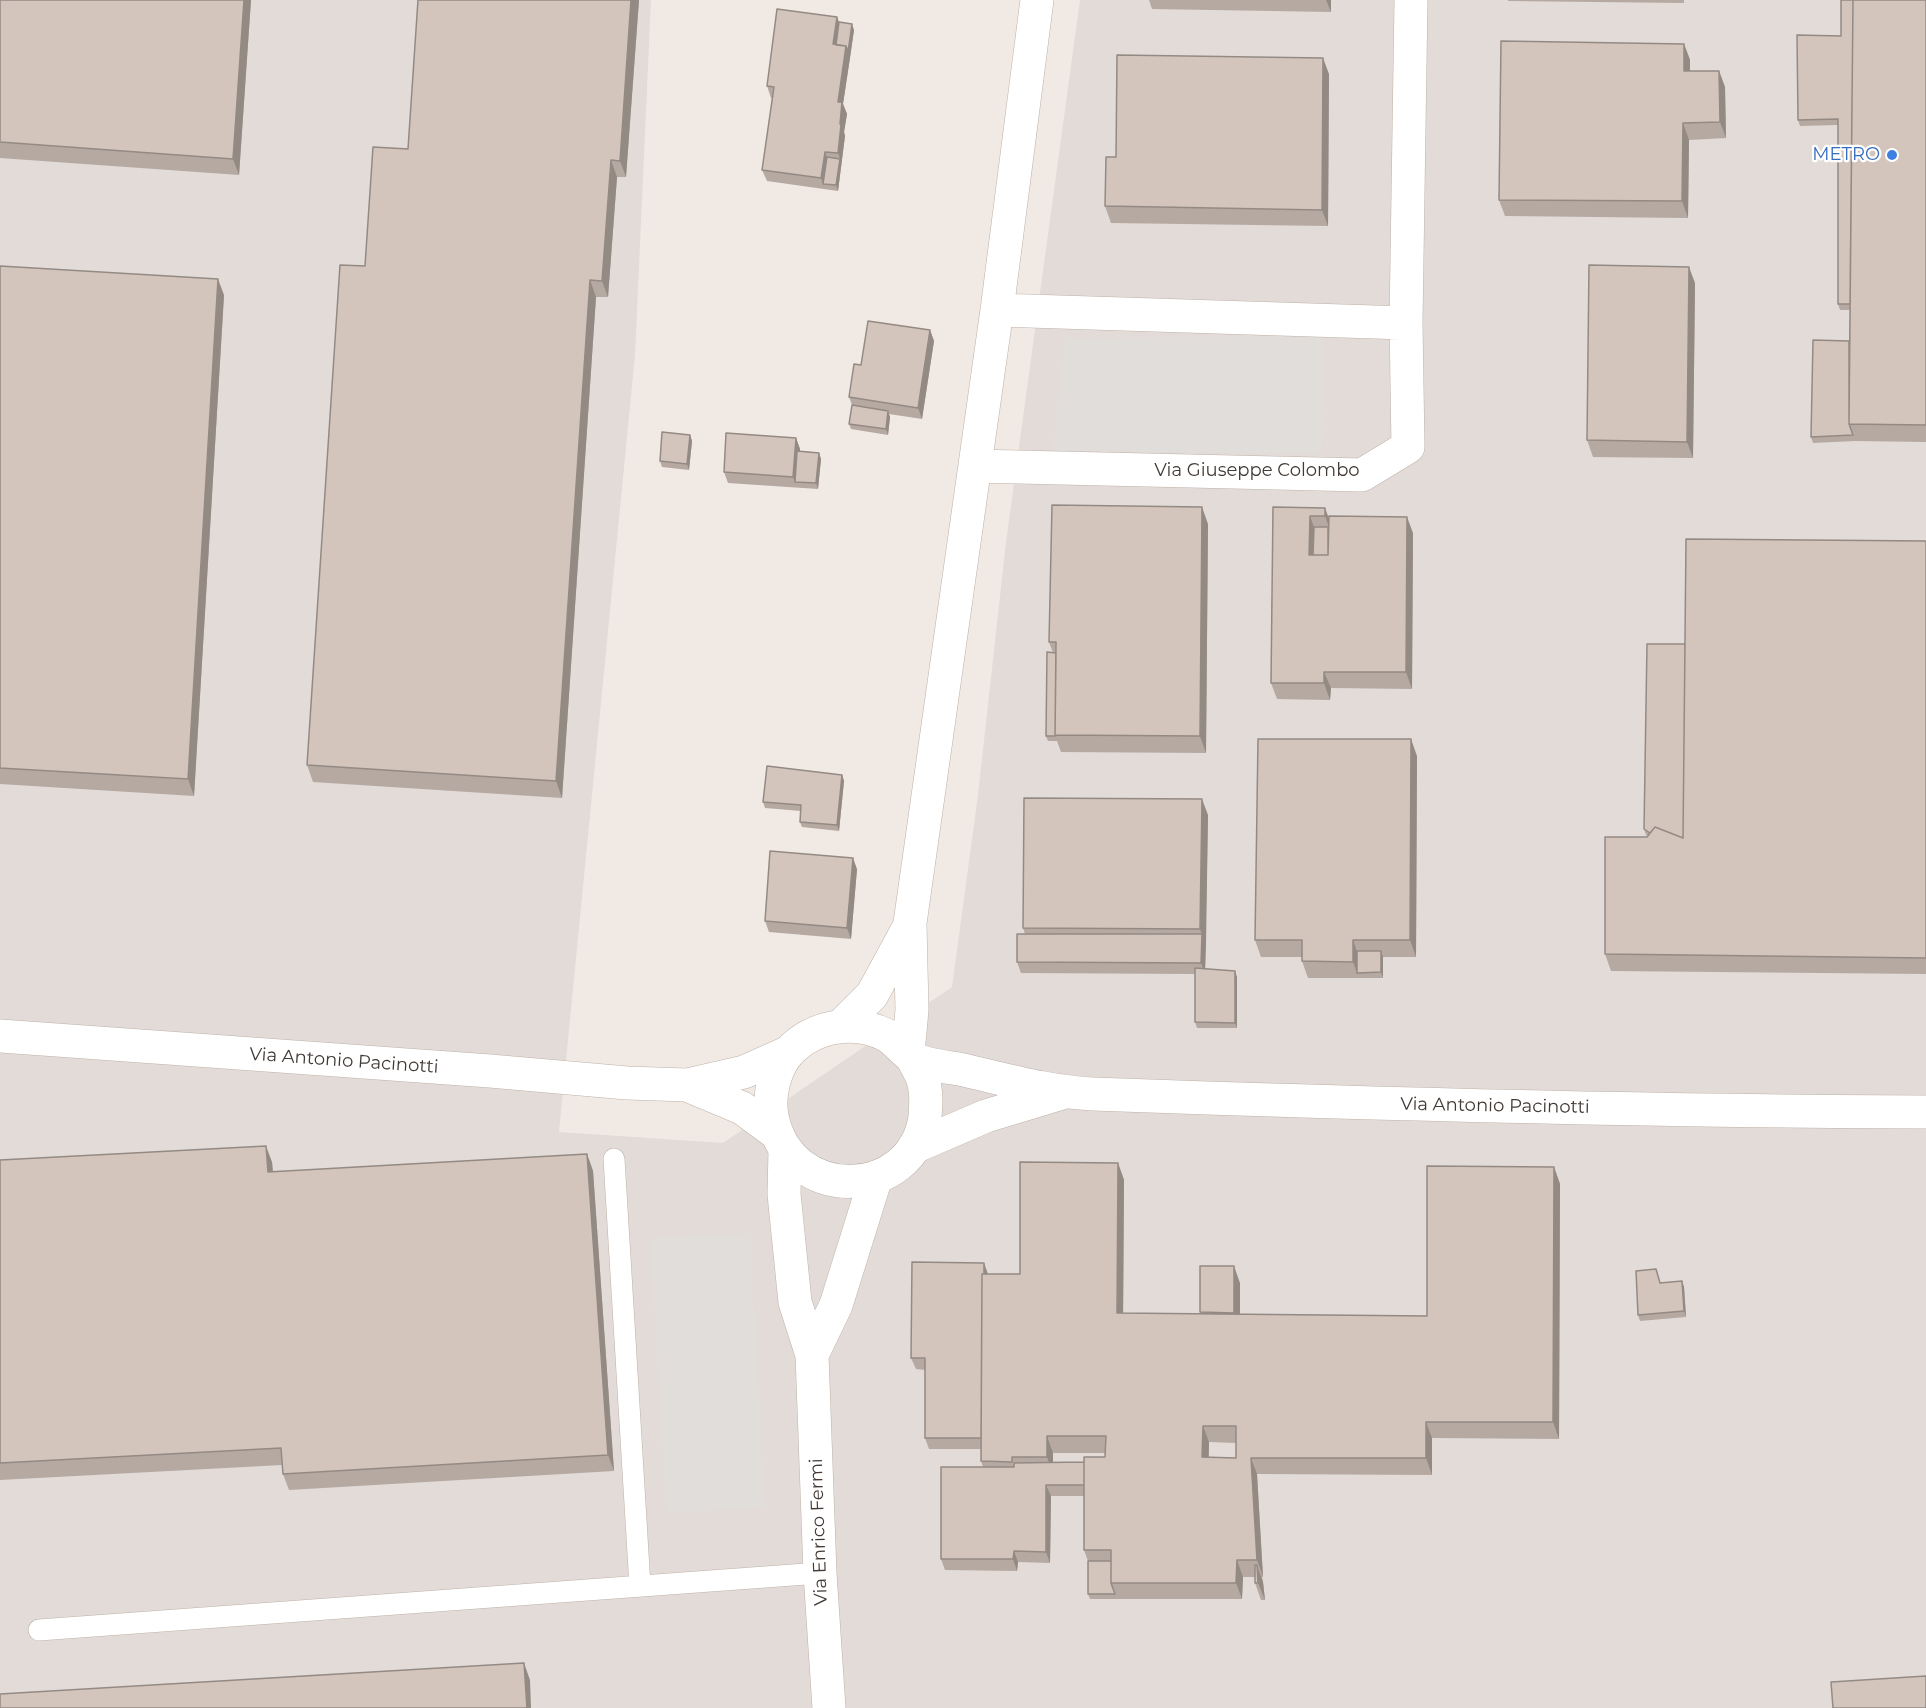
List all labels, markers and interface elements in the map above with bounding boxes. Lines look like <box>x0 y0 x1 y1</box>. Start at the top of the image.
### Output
place label: METRO <box>1812 144 1880 166</box>
marker: METRO <box>1885 148 1899 162</box>
street label: Via Giuseppe Colombo <box>1154 460 1360 482</box>
street label: Via Antonio Pacinotti <box>249 1044 439 1078</box>
street label: Via Antonio Pacinotti <box>1400 1094 1590 1118</box>
street label: Via Enrico Fermi <box>806 1458 832 1606</box>

